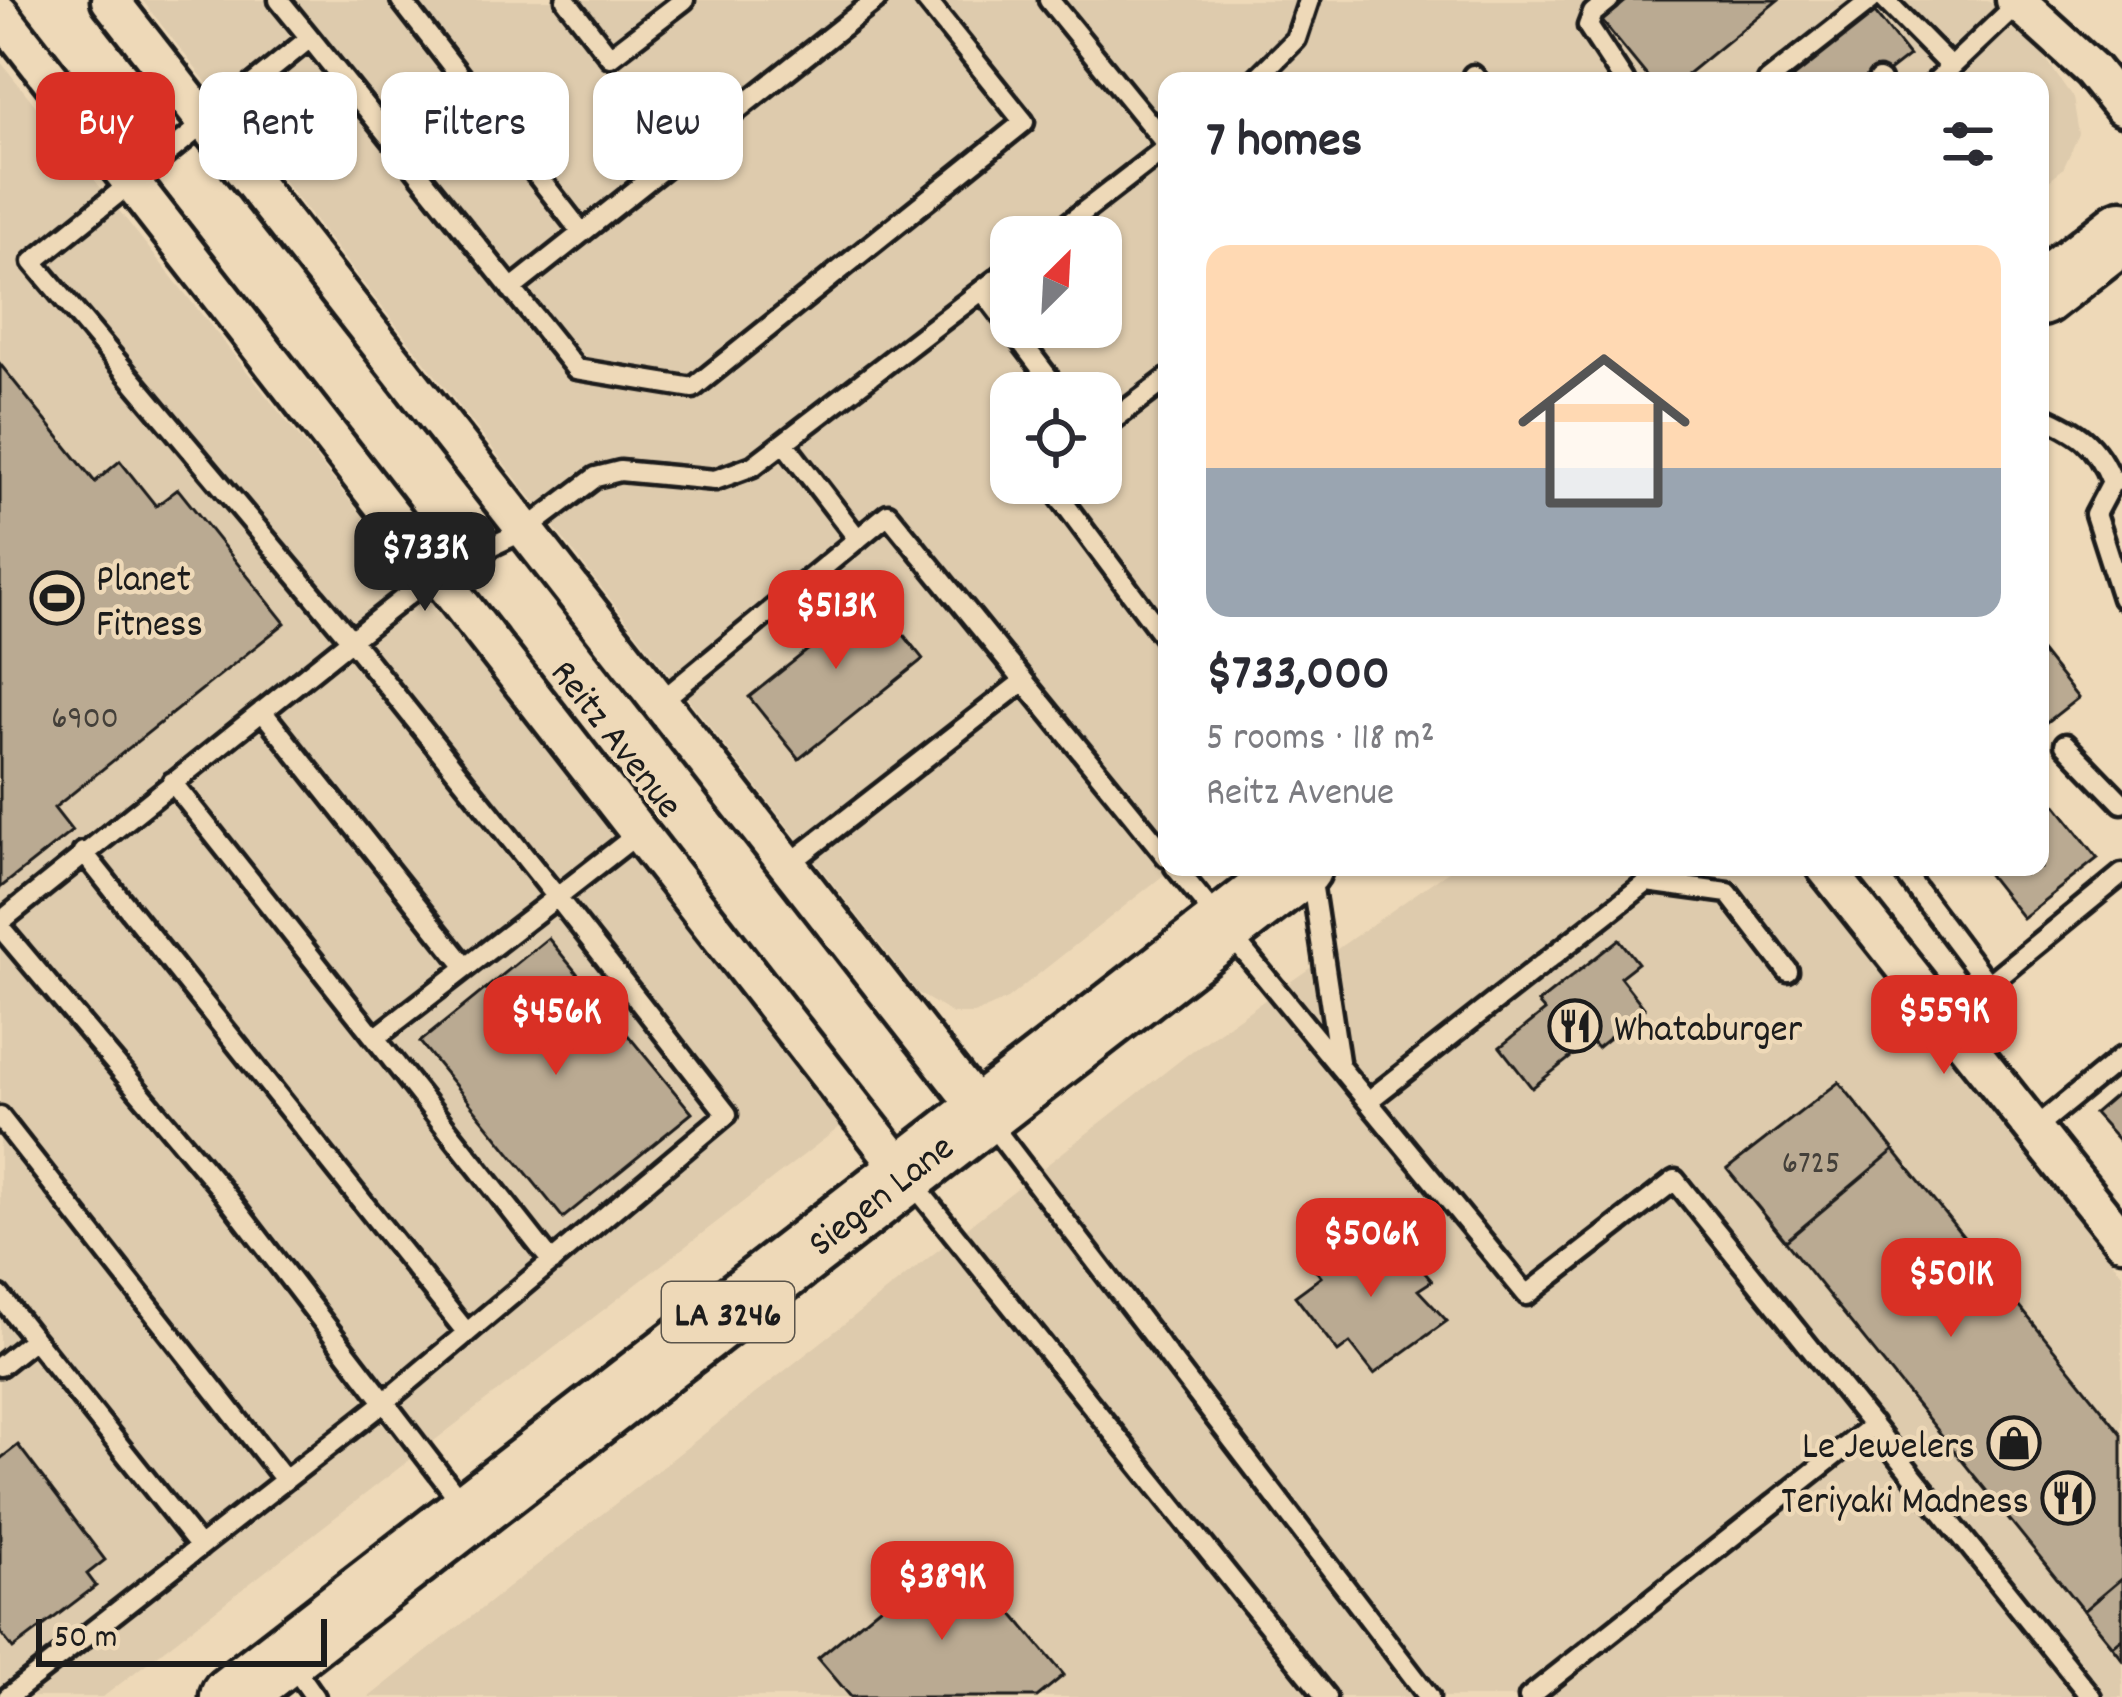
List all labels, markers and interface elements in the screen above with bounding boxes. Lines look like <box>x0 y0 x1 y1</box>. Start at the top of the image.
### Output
chip: Buy <box>36 72 175 180</box>
chip: Rent <box>199 72 357 180</box>
chip: Filters <box>381 72 569 180</box>
chip: New <box>593 72 743 180</box>
text: 7 homes <box>1206 108 1362 180</box>
icon: filters <box>1935 111 2001 177</box>
north arrow <box>990 216 1122 348</box>
map controls <box>990 216 1122 504</box>
icon: home <box>1496 323 1712 539</box>
button: locate <box>990 372 1122 504</box>
pin: $733K <box>341 512 509 614</box>
text: $733K <box>381 523 469 578</box>
place label: Planet Fitness <box>96 555 203 655</box>
sports icon: Planet Fitness <box>29 570 85 626</box>
pin: $513K <box>752 570 920 672</box>
text: $513K <box>795 581 877 636</box>
text: $733,000 <box>1206 641 1390 713</box>
street label: Reitz Avenue <box>534 650 693 832</box>
house number: 6900 <box>51 697 119 744</box>
text: 5 rooms · 118 m² <box>1206 713 1435 768</box>
text: Reitz Avenue <box>1206 768 1394 823</box>
pin: $559K <box>1860 975 2028 1077</box>
pin: $456K <box>472 976 640 1078</box>
text: $559K <box>1898 986 1990 1041</box>
text: $456K <box>510 987 602 1042</box>
restaurant icon: Whataburger <box>1547 998 1603 1054</box>
place label: Whataburger <box>1614 1005 1803 1060</box>
street label: Siegen Lane <box>798 1123 968 1273</box>
house number: 6725 <box>1782 1142 1840 1189</box>
pin: $506K <box>1287 1198 1455 1300</box>
text: $506K <box>1323 1209 1419 1264</box>
pin: $501K <box>1867 1238 2035 1340</box>
text: $501K <box>1908 1249 1994 1304</box>
road number: LA 3246 <box>662 1282 794 1342</box>
shop icon: Le Jewelers <box>1986 1415 2042 1471</box>
place label: Le Jewelers <box>1802 1422 1975 1477</box>
restaurant icon: Teriyaki Madness <box>2040 1470 2096 1526</box>
place label: Teriyaki Madness <box>1781 1477 2029 1532</box>
pin: $389K <box>858 1541 1026 1643</box>
text: $389K <box>898 1552 986 1607</box>
scale bar <box>36 1613 327 1666</box>
text: 50 m <box>54 1616 118 1663</box>

